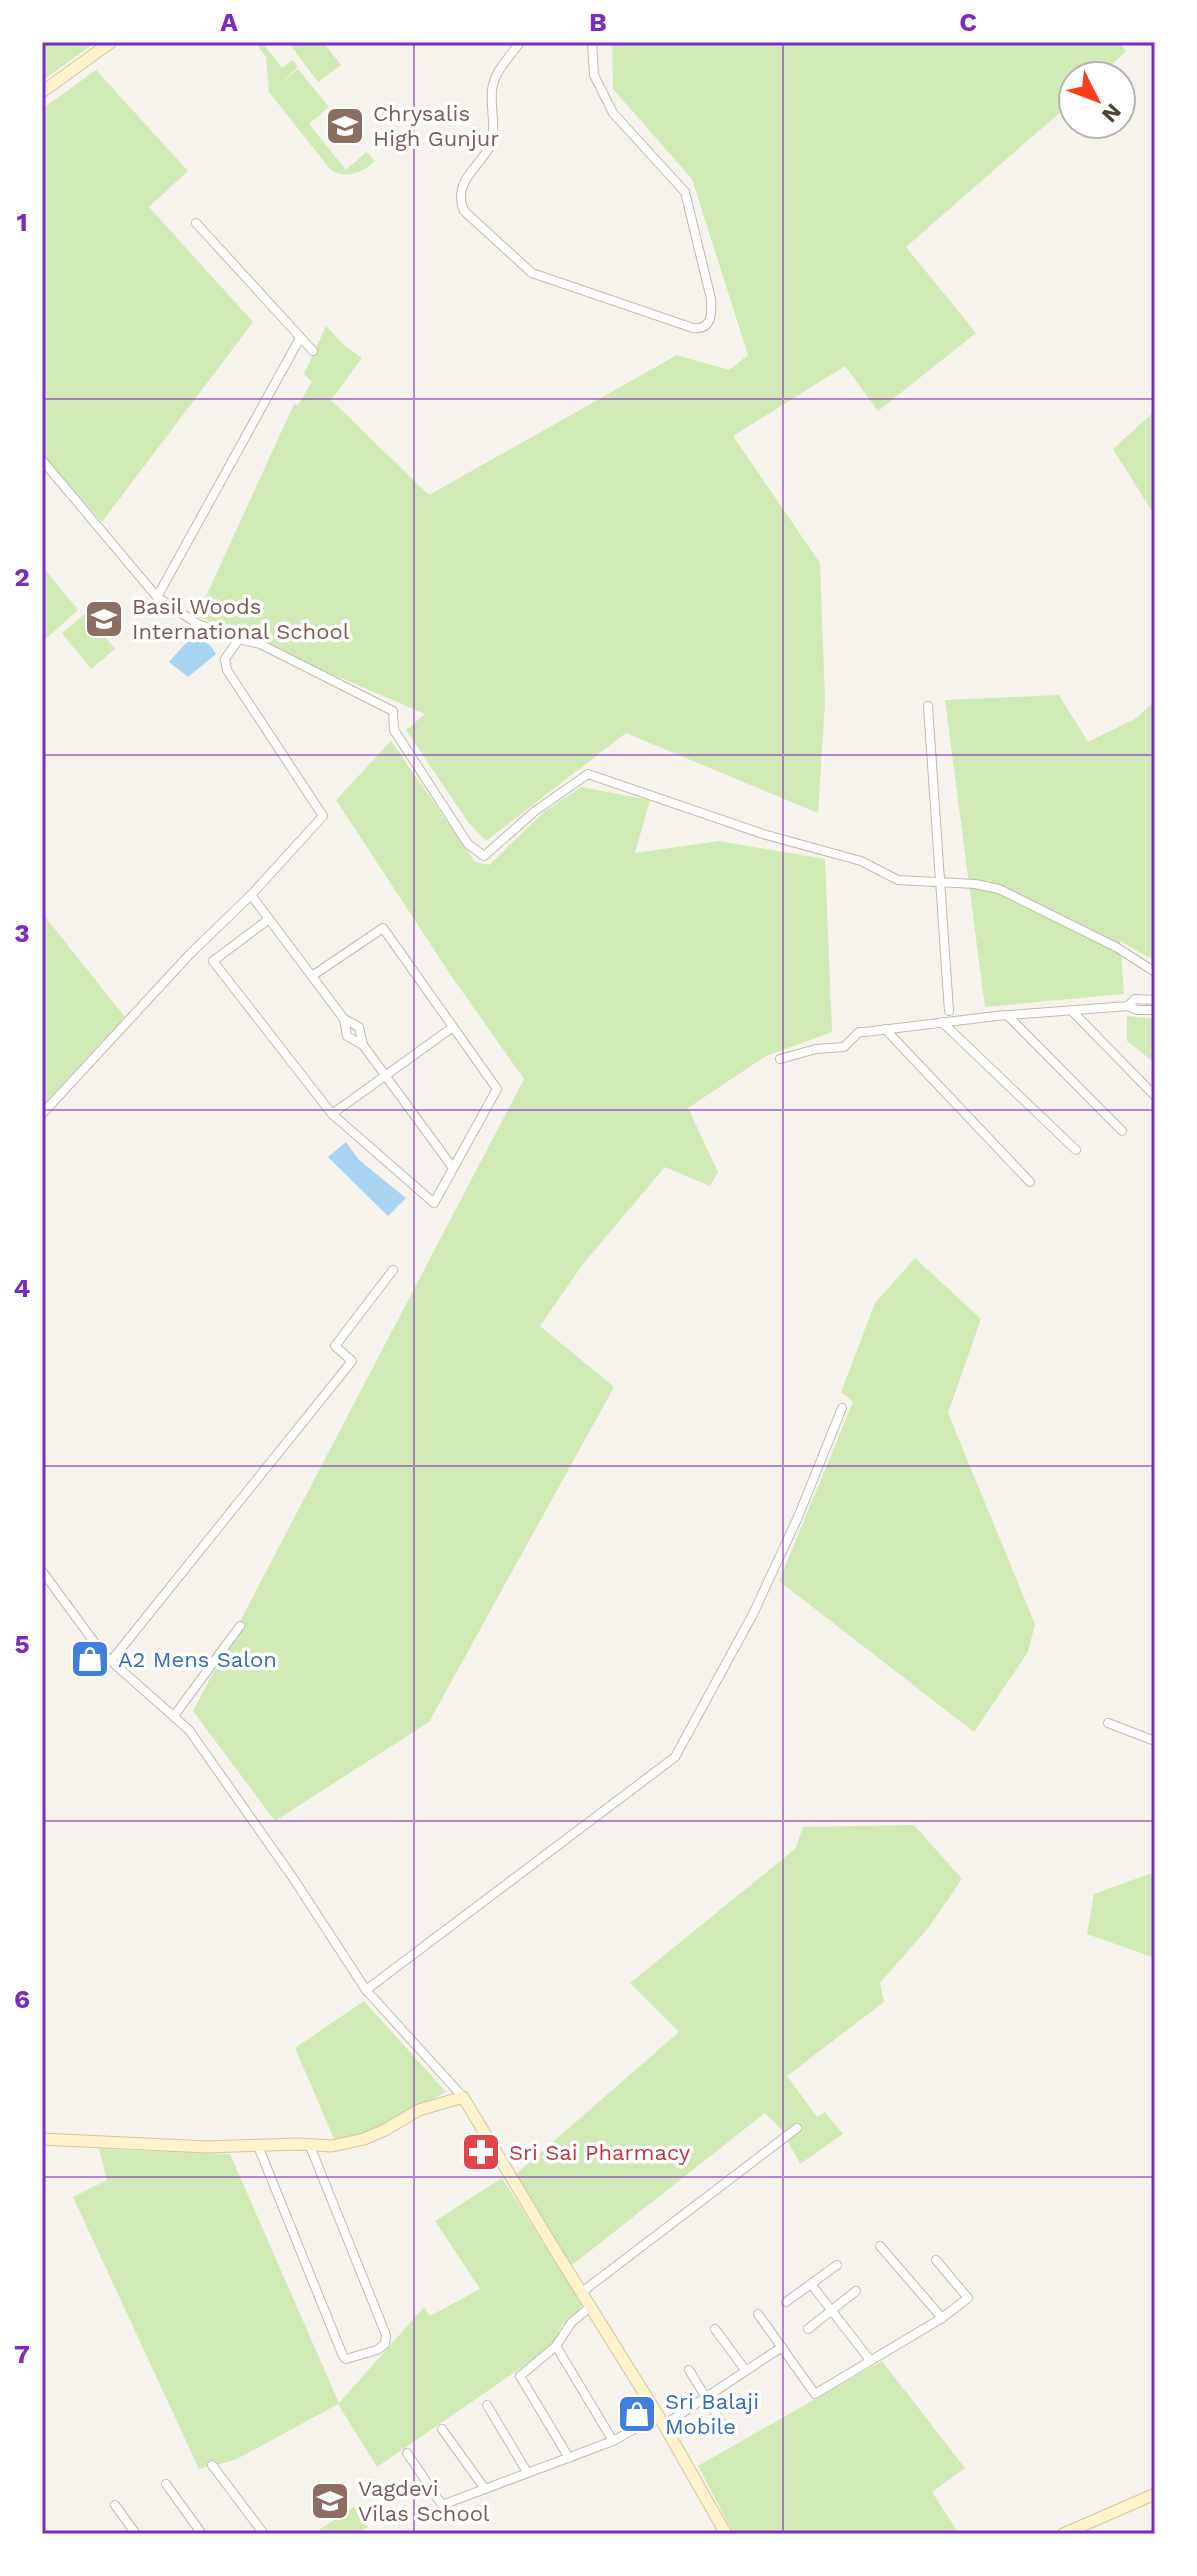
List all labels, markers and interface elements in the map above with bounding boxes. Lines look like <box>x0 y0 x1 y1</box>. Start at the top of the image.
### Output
text: A <box>220 7 238 37</box>
text: B <box>589 7 607 37</box>
text: C <box>959 7 977 37</box>
north arrow <box>1057 60 1137 140</box>
text: N <box>1097 99 1126 127</box>
place label: Chrysalis High Gunjur <box>373 101 499 151</box>
school or university icon: Chrysalis High Gunjur <box>324 105 366 147</box>
text: 1 <box>16 207 28 237</box>
text: 2 <box>14 562 30 592</box>
place label: Basil Woods International School <box>132 594 350 644</box>
school or university icon: Basil Woods International School <box>83 598 125 640</box>
text: 3 <box>14 918 30 948</box>
text: 4 <box>14 1273 31 1303</box>
text: 5 <box>14 1629 30 1659</box>
shop icon: A2 Mens Salon <box>69 1638 111 1680</box>
place label: A2 Mens Salon <box>118 1647 277 1672</box>
text: 6 <box>14 1984 30 2014</box>
pharmacy icon: Sri Sai Pharmacy <box>460 2131 502 2173</box>
place label: Sri Sai Pharmacy <box>509 2140 691 2165</box>
text: 7 <box>14 2339 30 2369</box>
place label: Sri Balaji Mobile <box>665 2389 759 2439</box>
shop icon: Sri Balaji Mobile <box>616 2393 658 2435</box>
place label: Vagdevi Vilas School <box>358 2476 490 2526</box>
school or university icon: Vagdevi Vilas School <box>309 2480 351 2522</box>

